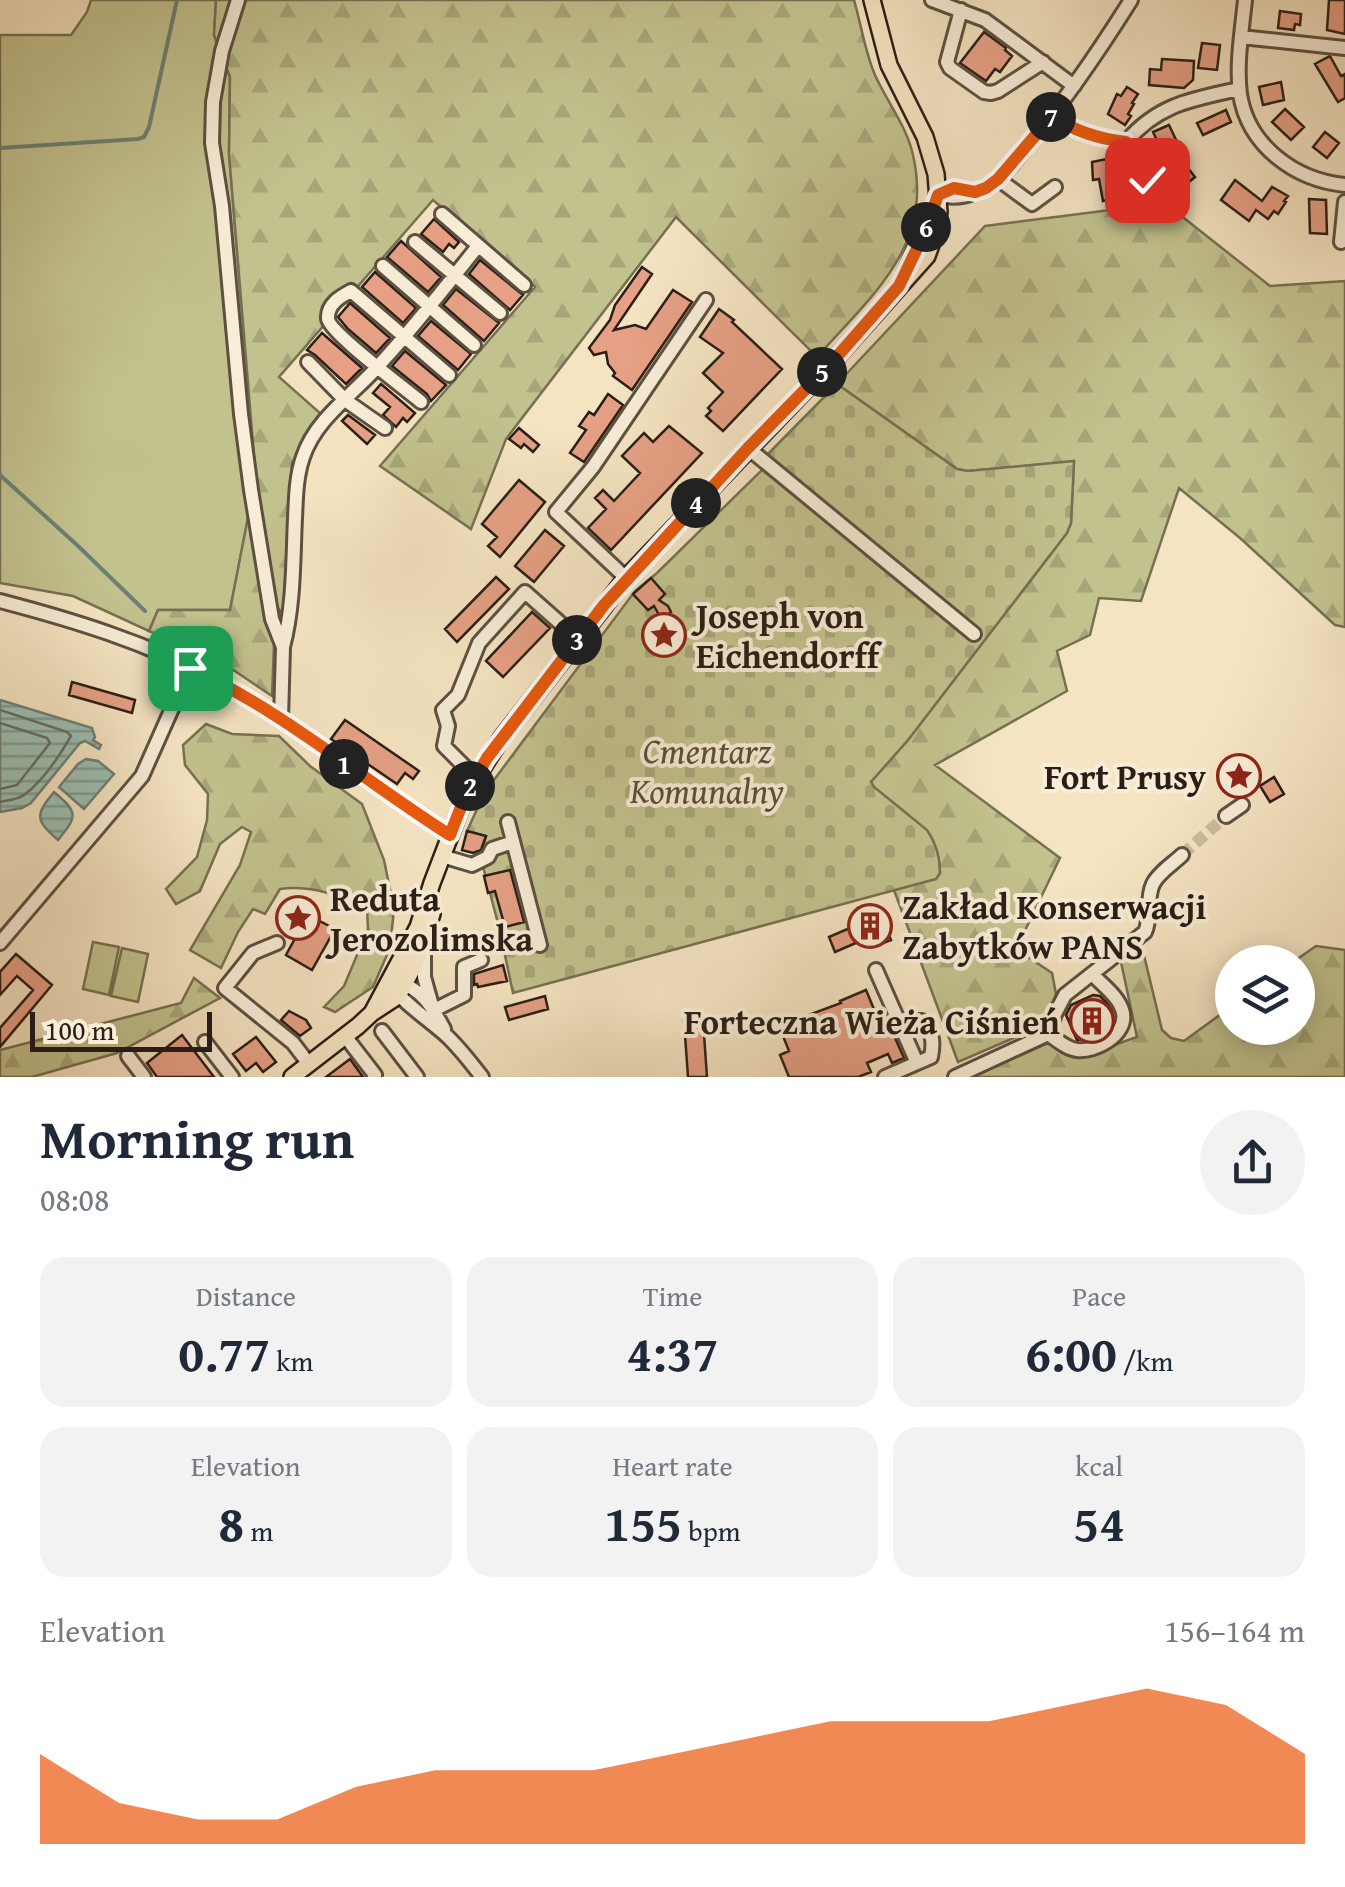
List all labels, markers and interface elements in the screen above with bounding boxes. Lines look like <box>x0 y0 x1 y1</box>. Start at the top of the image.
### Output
pin: 7 <box>1026 92 1076 142</box>
text: 7 <box>1044 96 1058 137</box>
pin <box>1105 138 1190 223</box>
icon: check <box>1120 153 1175 208</box>
pin: 6 <box>901 202 951 252</box>
text: 6 <box>919 206 933 247</box>
pin: 5 <box>797 347 847 397</box>
text: 5 <box>815 351 829 392</box>
pin: 4 <box>671 478 721 528</box>
text: 4 <box>689 482 703 523</box>
place label: Joseph von Eichendorff <box>691 590 883 681</box>
place icon: Joseph von Eichendorff <box>641 612 687 658</box>
pin: 3 <box>552 615 602 665</box>
text: 3 <box>570 619 584 660</box>
pin <box>148 626 233 711</box>
icon: arrive <box>163 641 218 696</box>
park label: Cmentarz Komunalny <box>629 725 784 816</box>
pin: 1 <box>319 739 369 789</box>
text: 1 <box>337 743 351 784</box>
place label: Fort Prusy <box>1044 751 1206 802</box>
place icon: Fort Prusy <box>1216 753 1262 799</box>
pin: 2 <box>445 761 495 811</box>
text: 2 <box>463 765 477 806</box>
place label: Reduta Jerozolimska <box>325 873 533 964</box>
place label: Zakład Konserwacji Zabytków PANS <box>902 881 1206 972</box>
place icon: Reduta Jerozolimska <box>275 895 321 941</box>
building icon: Zakład Konserwacji Zabytków PANS <box>847 903 893 949</box>
map controls <box>1215 945 1315 1045</box>
button: layers <box>1215 945 1315 1045</box>
place label: Forteczna Wieża Ciśnień <box>684 996 1060 1047</box>
building icon: Forteczna Wieża Ciśnień <box>1069 998 1115 1044</box>
scale bar <box>30 1007 212 1052</box>
text: 100 m <box>45 1009 114 1050</box>
text: Morning run <box>40 1098 354 1178</box>
button: share <box>1200 1110 1305 1215</box>
text: 08:08 <box>40 1176 109 1223</box>
text: Distance <box>196 1275 296 1316</box>
text: Time <box>643 1275 702 1316</box>
text: Pace <box>1072 1275 1126 1316</box>
text: 0.77 <box>178 1316 270 1389</box>
text: 4:37 <box>627 1316 718 1389</box>
text: 6:00 <box>1025 1316 1117 1389</box>
text: km <box>270 1340 313 1381</box>
text: /km <box>1117 1340 1173 1381</box>
text: Elevation <box>191 1445 301 1486</box>
text: Heart rate <box>612 1445 733 1486</box>
text: kcal <box>1075 1445 1123 1486</box>
text: 8 <box>218 1486 244 1559</box>
text: 155 <box>604 1486 682 1559</box>
text: 54 <box>1073 1486 1125 1559</box>
text: m <box>244 1510 273 1551</box>
text: bpm <box>682 1510 741 1551</box>
text: Elevation <box>40 1607 165 1654</box>
text: 156–164 m <box>1164 1607 1305 1654</box>

